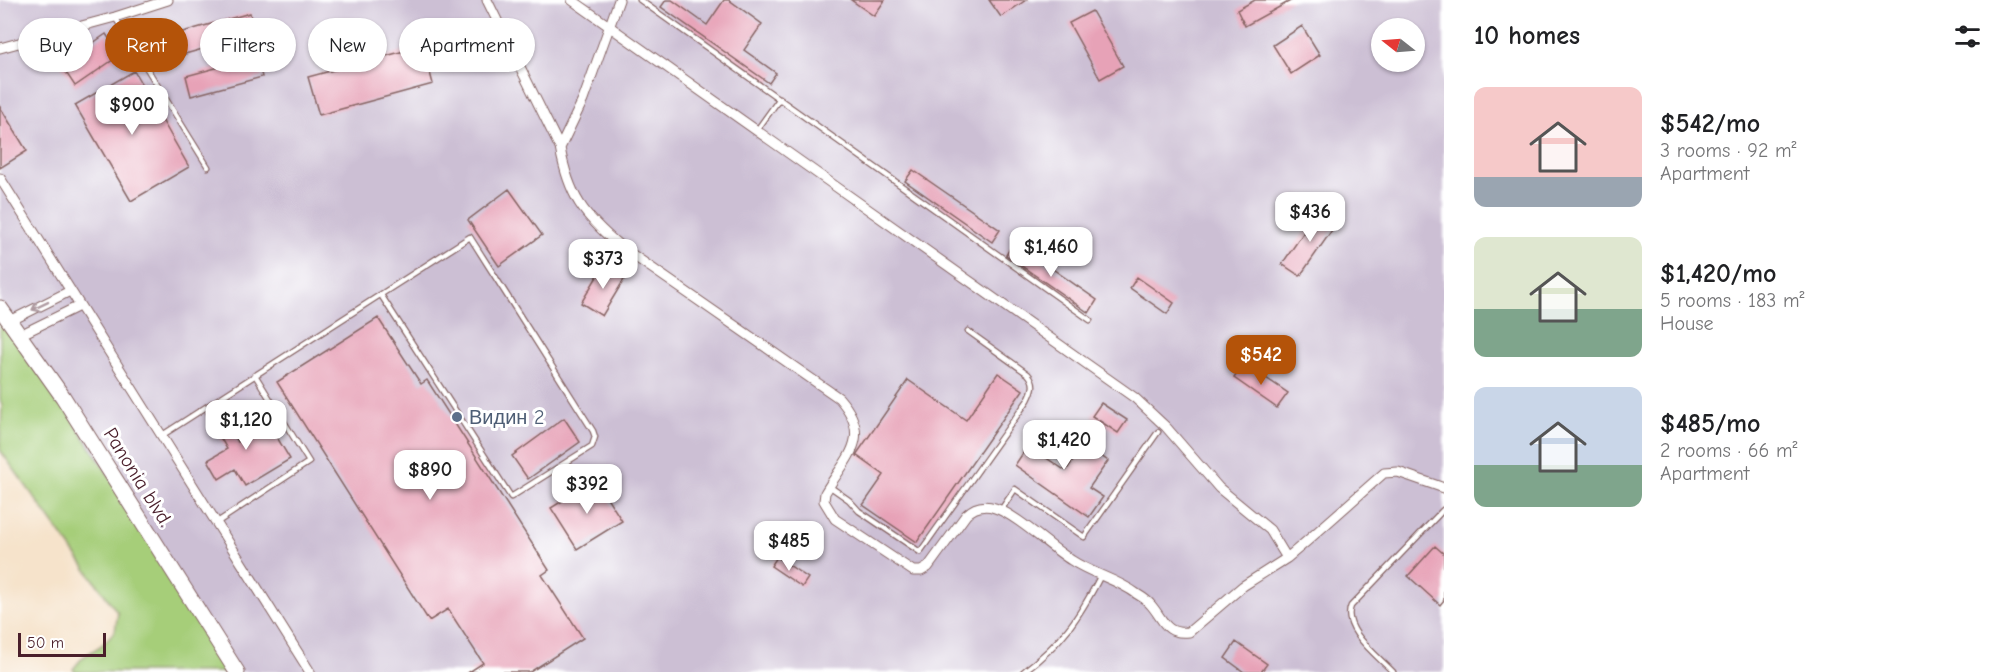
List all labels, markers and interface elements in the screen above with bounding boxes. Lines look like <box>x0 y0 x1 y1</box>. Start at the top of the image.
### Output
chip: Buy <box>18 18 93 72</box>
chip: Rent <box>105 18 188 72</box>
chip: Filters <box>200 18 296 72</box>
chip: New <box>308 18 387 72</box>
chip: Apartment <box>399 18 535 72</box>
north arrow <box>1371 18 1425 72</box>
map controls <box>1371 18 1425 72</box>
icon: filters <box>1951 20 1984 53</box>
text: 10 homes <box>1474 21 1580 51</box>
pin: $900 <box>96 85 168 136</box>
text: $900 <box>109 93 155 116</box>
text: $542/mo <box>1660 109 1760 139</box>
icon: home <box>1522 111 1594 183</box>
text: 3 rooms · 92 m² <box>1660 139 1797 162</box>
text: Apartment <box>1660 162 1750 185</box>
pin: $436 <box>1274 192 1346 243</box>
text: $436 <box>1289 200 1331 223</box>
pin: $1,460 <box>1002 227 1100 278</box>
text: $1,460 <box>1024 235 1079 258</box>
pin: $373 <box>567 239 639 290</box>
text: $373 <box>583 247 623 270</box>
text: $1,420/mo <box>1660 259 1776 289</box>
icon: home <box>1522 261 1594 333</box>
text: 5 rooms · 183 m² <box>1660 289 1805 312</box>
one-way arrow <box>31 300 49 312</box>
text: House <box>1660 312 1714 335</box>
pin: $542 <box>1225 335 1297 386</box>
text: $542 <box>1240 343 1282 366</box>
pin: $1,120 <box>197 400 295 451</box>
place label: Видин 2 <box>469 406 545 429</box>
text: $1,120 <box>220 408 272 431</box>
text: $485/mo <box>1660 409 1761 439</box>
marker: Видин 2 <box>450 410 464 424</box>
icon: home <box>1522 411 1594 483</box>
pin: $1,420 <box>1015 420 1113 471</box>
street label: Panonia blvd. <box>99 424 177 530</box>
text: $1,420 <box>1037 428 1091 451</box>
text: 2 rooms · 66 m² <box>1660 439 1798 462</box>
pin: $890 <box>394 450 466 501</box>
text: $890 <box>408 458 452 481</box>
text: Apartment <box>1660 462 1750 485</box>
pin: $392 <box>551 464 623 515</box>
text: $392 <box>566 472 608 495</box>
pin: $485 <box>753 521 825 572</box>
text: $485 <box>768 529 810 552</box>
scale bar <box>18 630 106 658</box>
text: 50 m <box>27 634 64 652</box>

